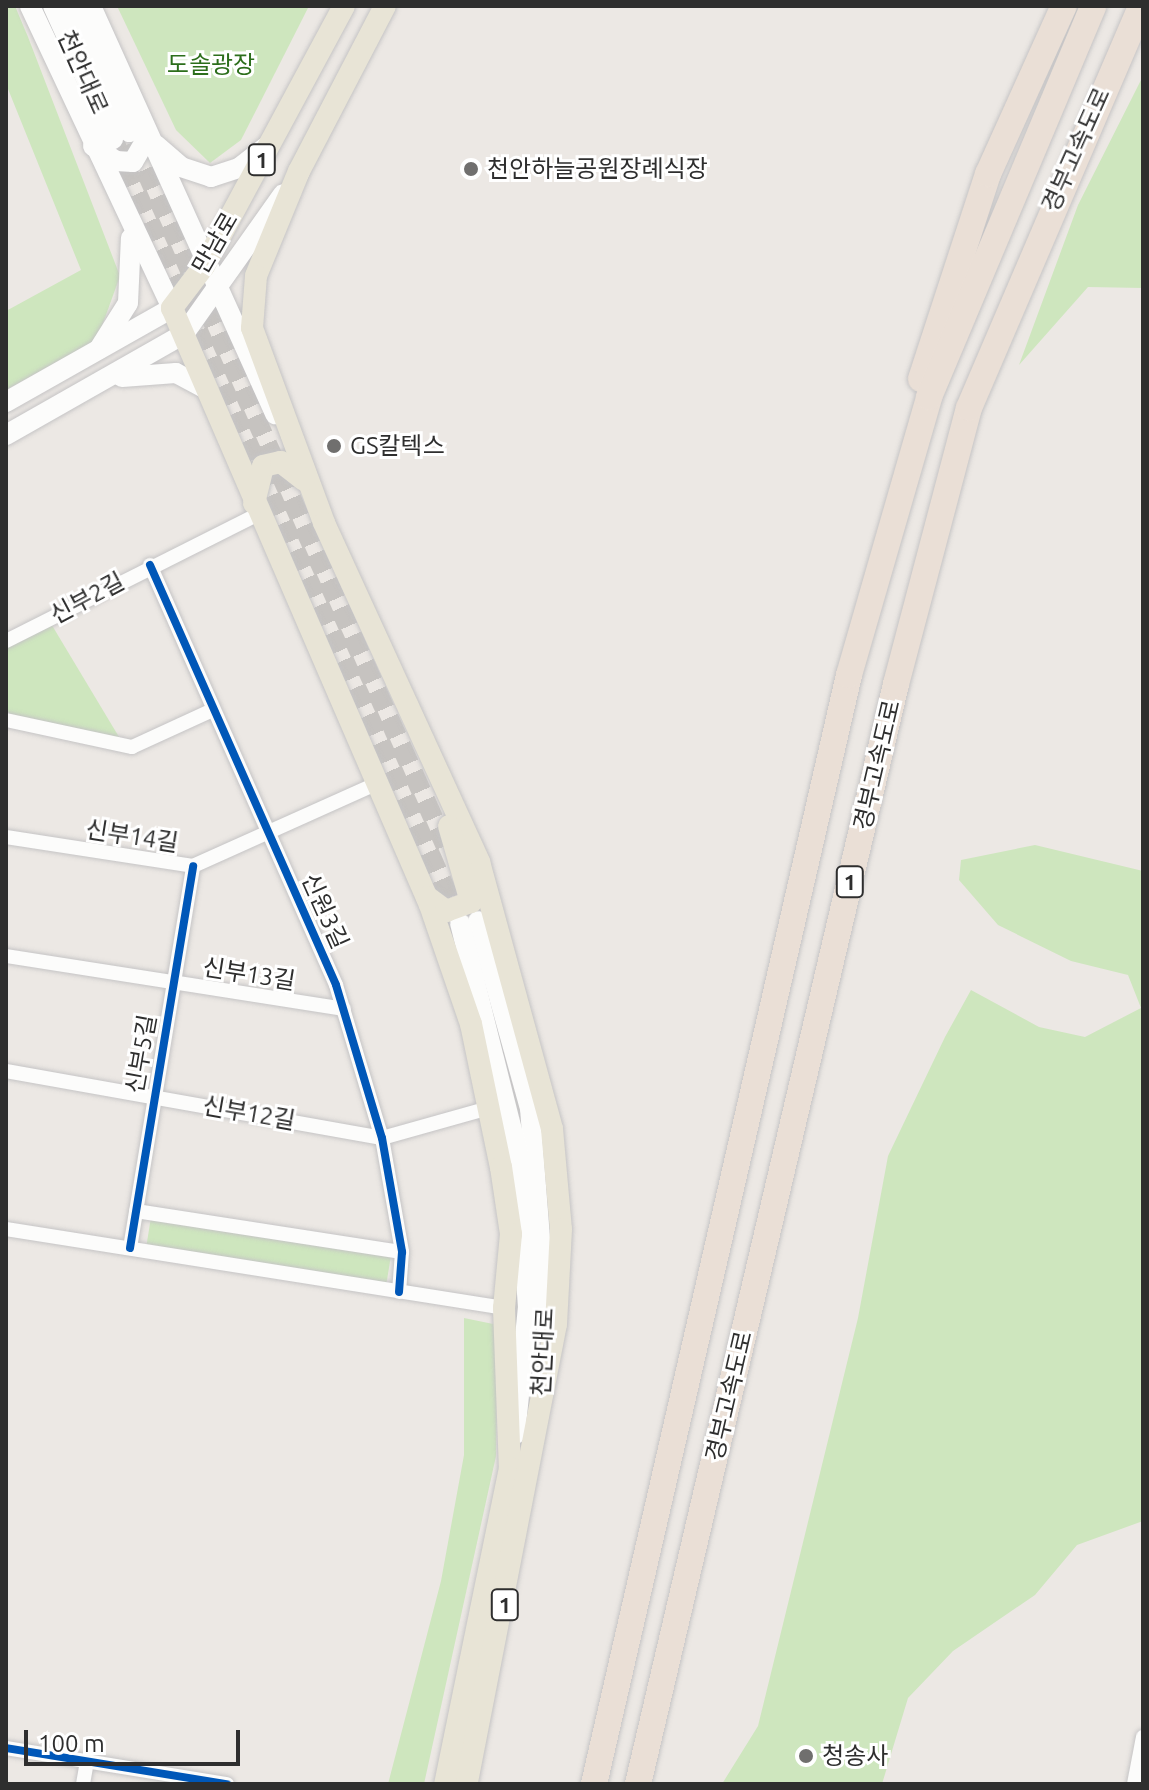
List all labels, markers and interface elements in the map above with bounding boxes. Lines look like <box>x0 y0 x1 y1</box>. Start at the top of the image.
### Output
street label: 천안대로 <box>52 26 114 118</box>
park label: 도솔광장 <box>167 51 255 79</box>
street label: 경부고속도로 <box>1036 84 1116 216</box>
road number: 1 <box>246 142 278 178</box>
place label: 천안하늘공원장례식장 <box>487 155 708 183</box>
marker: 천안하늘공원장례식장 <box>462 160 480 178</box>
street label: 만남로 <box>186 207 244 279</box>
place label: GS칼텍스 <box>350 432 445 460</box>
marker: GS칼텍스 <box>325 437 343 455</box>
street label: 신부2길 <box>45 567 129 629</box>
street label: 경부고속도로 <box>848 697 906 833</box>
street label: 신부14길 <box>84 814 180 858</box>
road number: 1 <box>834 864 866 900</box>
street label: 신원3길 <box>296 869 354 953</box>
street label: 신부13길 <box>201 952 297 996</box>
street label: 신부5길 <box>120 1012 162 1096</box>
street label: 신부12길 <box>201 1091 297 1135</box>
street label: 천안대로 <box>526 1307 560 1397</box>
street label: 경부고속도로 <box>700 1328 758 1464</box>
road number: 1 <box>489 1587 521 1623</box>
scale bar <box>28 1714 244 1764</box>
text: 100 m <box>38 1730 105 1757</box>
place label: 청송사 <box>822 1742 888 1770</box>
marker: 청송사 <box>797 1747 815 1765</box>

